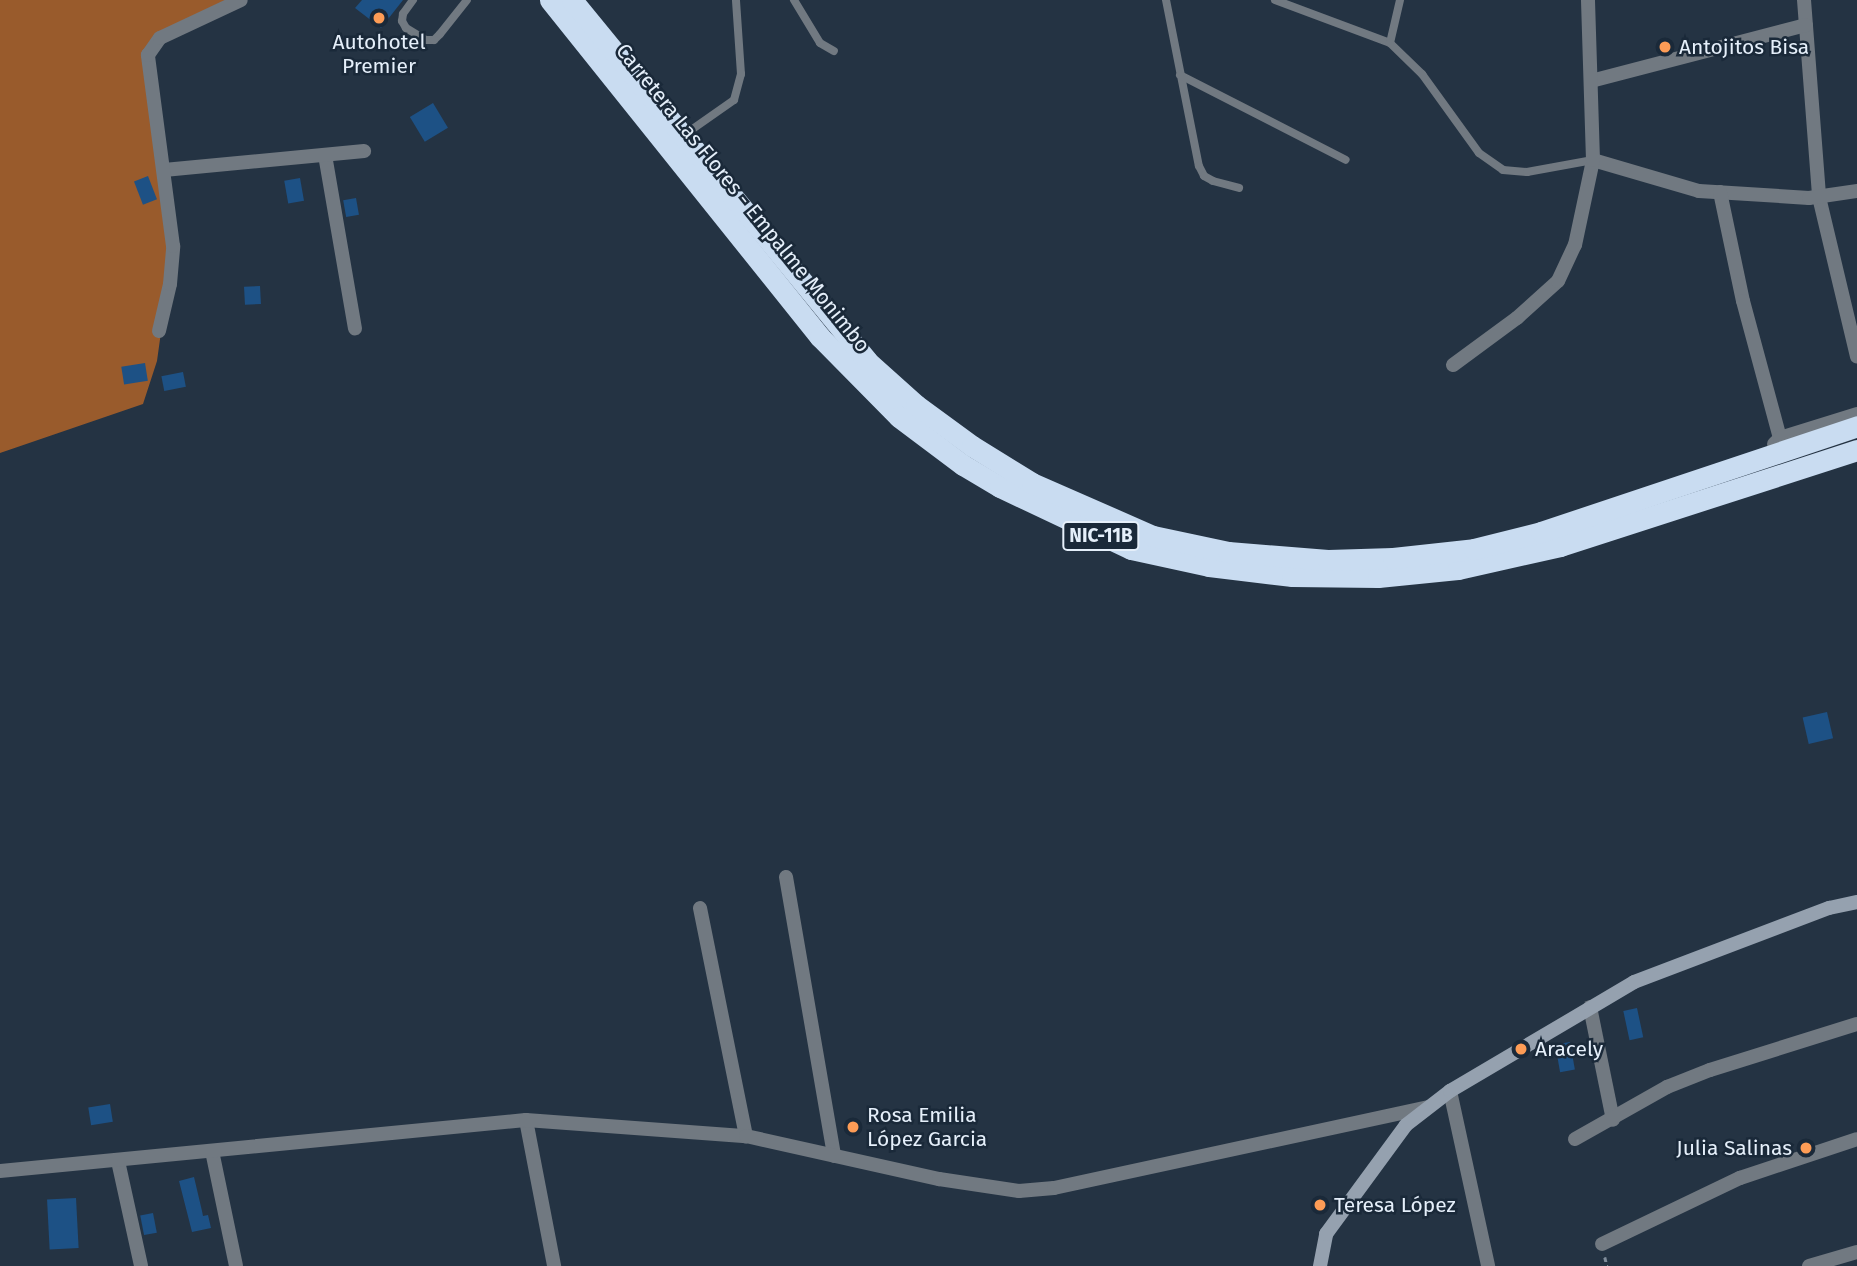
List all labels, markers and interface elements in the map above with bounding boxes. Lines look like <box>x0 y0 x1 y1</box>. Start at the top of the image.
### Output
marker: Autohotel Premier <box>371 10 387 26</box>
place label: Autohotel Premier <box>332 29 426 79</box>
place label: Antojitos Bisa <box>1679 34 1809 60</box>
street label: Carretera Las Flores - Empalme Monimbo <box>611 39 875 357</box>
marker: Antojitos Bisa <box>1657 39 1673 55</box>
road number: NIC-11B <box>1061 520 1141 552</box>
place label: Aracely <box>1535 1036 1603 1062</box>
marker: Aracely <box>1513 1041 1529 1057</box>
place label: Rosa Emilia López Garcia <box>867 1102 987 1152</box>
marker: Rosa Emilia López Garcia <box>845 1119 861 1135</box>
place label: Julia Salinas <box>1676 1135 1792 1161</box>
marker: Julia Salinas <box>1798 1140 1814 1156</box>
place label: Teresa López <box>1334 1192 1456 1218</box>
marker: Teresa López <box>1312 1197 1328 1213</box>

